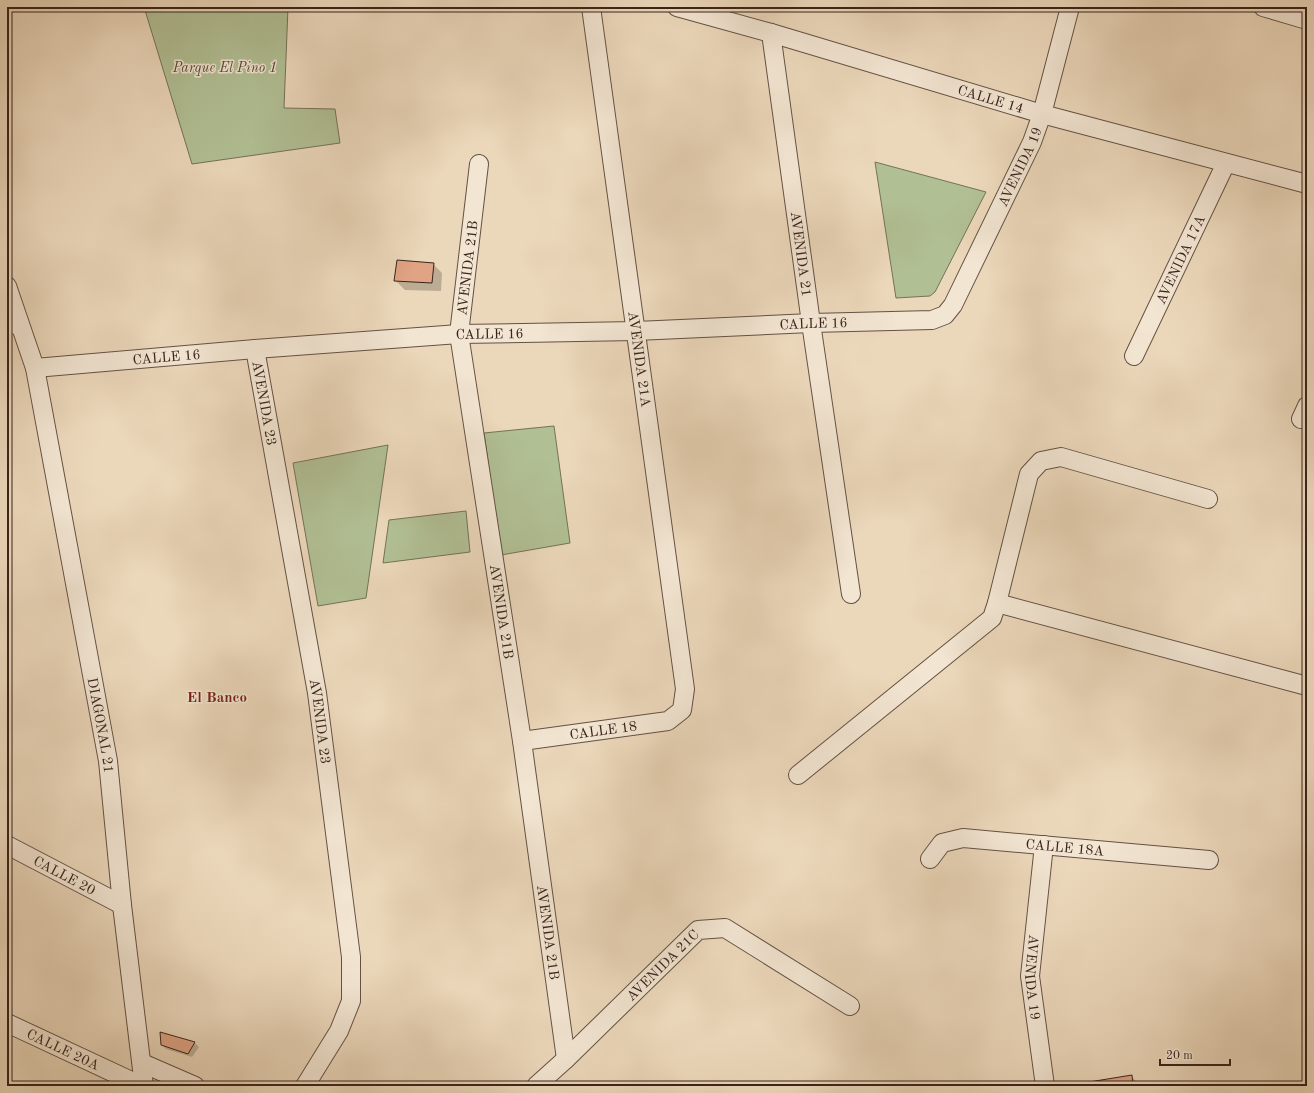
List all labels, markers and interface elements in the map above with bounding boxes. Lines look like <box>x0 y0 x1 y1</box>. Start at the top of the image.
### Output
park label: Parque El Pino 1 <box>172 61 277 76</box>
street label: CALLE 14 <box>956 83 1025 116</box>
street label: AVENIDA 19 <box>996 125 1045 209</box>
street label: AVENIDA 21 <box>788 210 813 298</box>
street label: AVENIDA 17A <box>1154 213 1208 307</box>
street label: AVENIDA 21B <box>455 220 481 316</box>
street label: AVENIDA 21A <box>625 310 653 408</box>
street label: CALLE 16 <box>779 316 848 332</box>
street label: CALLE 16 <box>456 327 524 342</box>
street label: CALLE 16 <box>132 348 201 368</box>
street label: AVENIDA 23 <box>249 360 278 447</box>
street label: AVENIDA 21B <box>487 563 515 660</box>
street label: DIAGONAL 21 <box>85 676 115 774</box>
street label: AVENIDA 23 <box>307 678 332 765</box>
district label: El Banco <box>187 691 247 706</box>
street label: CALLE 18 <box>569 719 638 742</box>
street label: CALLE 18A <box>1025 838 1105 859</box>
street label: CALLE 20 <box>31 854 98 898</box>
street label: AVENIDA 21B <box>534 884 561 981</box>
street label: AVENIDA 21C <box>624 927 702 1004</box>
street label: AVENIDA 19 <box>1022 934 1042 1021</box>
street label: CALLE 20A <box>24 1027 102 1073</box>
scale bar <box>1160 1041 1230 1067</box>
text: 20 m <box>1166 1050 1193 1062</box>

